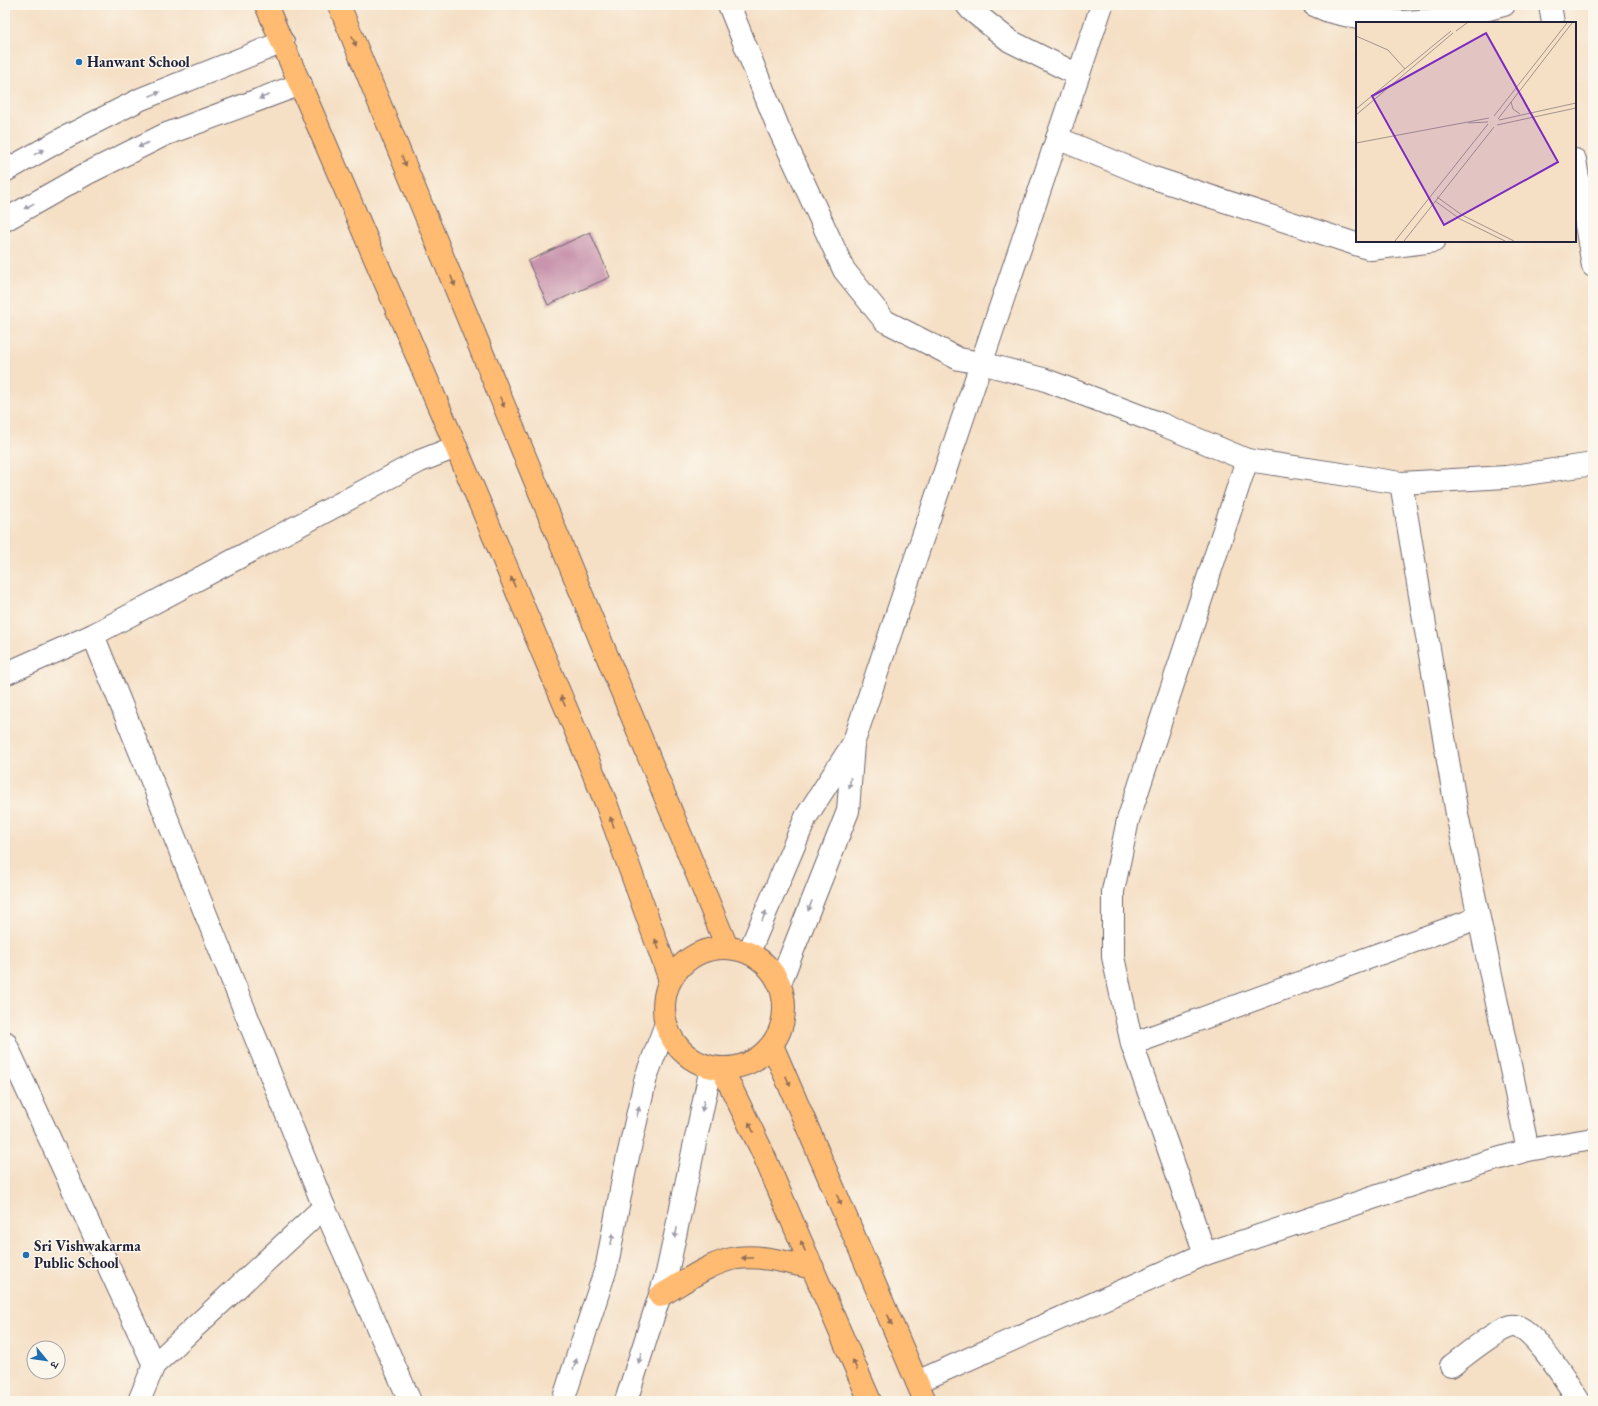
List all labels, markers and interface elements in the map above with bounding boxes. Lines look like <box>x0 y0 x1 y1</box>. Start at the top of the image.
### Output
inset map <box>1356 22 1576 242</box>
one-way arrow <box>352 35 358 47</box>
place label: Hanwant School <box>87 52 191 71</box>
marker: Hanwant School <box>74 57 84 67</box>
one-way arrow <box>150 90 162 96</box>
one-way arrow <box>258 95 270 101</box>
one-way arrow <box>138 142 149 148</box>
one-way arrow <box>33 148 45 155</box>
one-way arrow <box>401 156 407 168</box>
one-way arrow <box>23 203 35 210</box>
one-way arrow <box>450 276 456 287</box>
one-way arrow <box>500 396 506 408</box>
one-way arrow <box>509 575 515 587</box>
one-way arrow <box>560 696 566 707</box>
one-way arrow <box>846 777 853 789</box>
one-way arrow <box>609 815 615 827</box>
one-way arrow <box>807 900 813 912</box>
one-way arrow <box>761 910 767 921</box>
one-way arrow <box>653 937 659 949</box>
one-way arrow <box>785 1075 791 1086</box>
one-way arrow <box>699 1100 705 1112</box>
one-way arrow <box>636 1106 642 1118</box>
one-way arrow <box>748 1121 754 1133</box>
one-way arrow <box>836 1194 843 1206</box>
one-way arrow <box>672 1227 678 1239</box>
one-way arrow <box>609 1233 615 1245</box>
place label: Sri Vishwakarma Public School <box>34 1236 141 1272</box>
one-way arrow <box>800 1239 806 1251</box>
marker: Sri Vishwakarma Public School <box>21 1250 31 1260</box>
one-way arrow <box>740 1255 753 1261</box>
one-way arrow <box>888 1314 894 1326</box>
north arrow <box>26 1340 66 1380</box>
one-way arrow <box>637 1352 643 1364</box>
text: उ <box>47 1358 63 1372</box>
one-way arrow <box>572 1358 578 1370</box>
one-way arrow <box>851 1359 857 1371</box>

